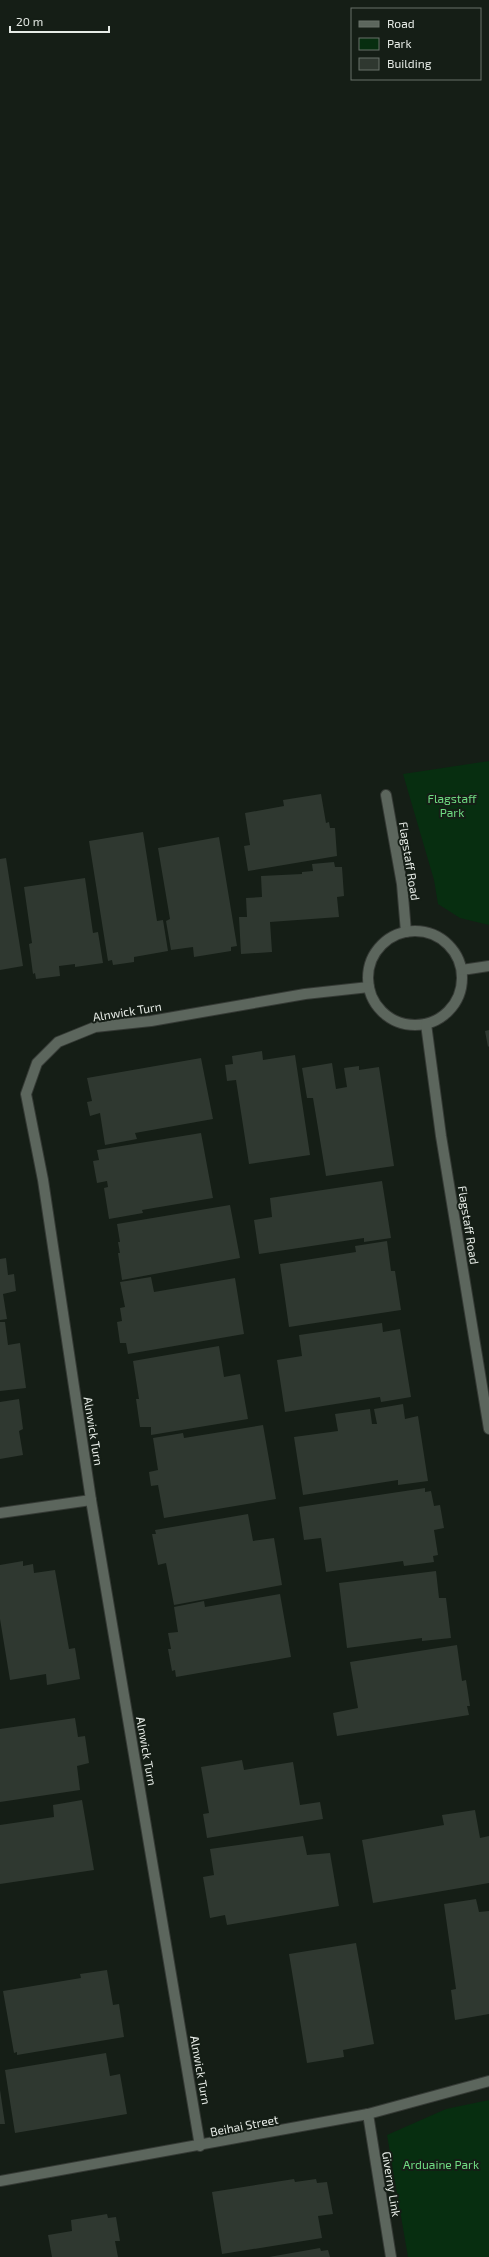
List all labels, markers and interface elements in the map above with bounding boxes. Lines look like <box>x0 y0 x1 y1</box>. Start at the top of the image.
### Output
scale bar <box>10 8 109 34</box>
legend <box>351 8 481 80</box>
text: 20 m <box>16 14 43 28</box>
text: Road <box>387 16 415 30</box>
text: Park <box>387 36 412 50</box>
text: Building <box>387 56 432 70</box>
park label: Flagstaff Park <box>427 791 477 819</box>
street label: Flagstaff Road <box>397 821 423 901</box>
street label: Alnwick Turn <box>92 999 163 1023</box>
street label: Flagstaff Road <box>456 1185 482 1265</box>
street label: Alnwick Turn <box>82 1396 106 1467</box>
street label: Alnwick Turn <box>134 1715 160 1787</box>
street label: Alnwick Turn <box>188 2034 214 2106</box>
street label: Beihai Street <box>209 2111 280 2138</box>
street label: Giverny Link <box>380 2150 404 2218</box>
park label: Arduaine Park <box>403 2157 479 2171</box>

